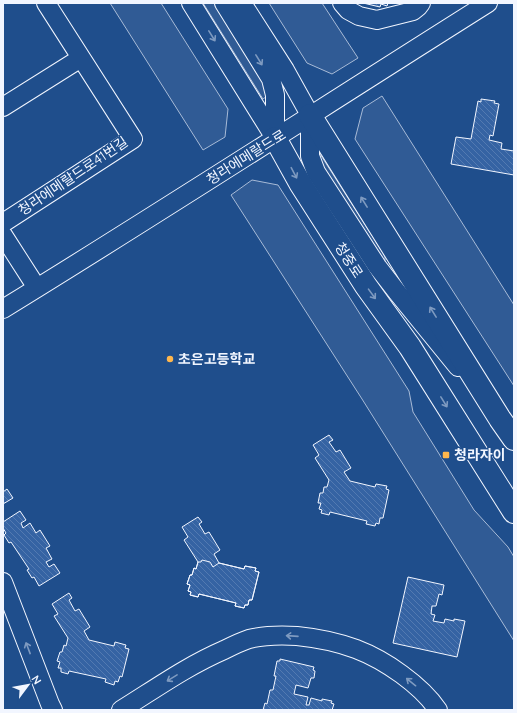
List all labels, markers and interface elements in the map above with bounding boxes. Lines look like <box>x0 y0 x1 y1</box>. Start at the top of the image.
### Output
one-way arrow <box>208 30 216 42</box>
one-way arrow <box>256 54 264 66</box>
street label: 청라에메랄드로 <box>203 125 289 189</box>
street label: 청라에메랄드로41번길 <box>15 133 131 219</box>
one-way arrow <box>291 166 298 178</box>
one-way arrow <box>360 197 368 208</box>
street label: 청중로 <box>331 239 367 281</box>
one-way arrow <box>367 288 376 299</box>
one-way arrow <box>429 307 437 318</box>
place label: 초은고등학교 <box>178 350 255 368</box>
marker: 초은고등학교 <box>165 354 175 364</box>
one-way arrow <box>440 396 448 407</box>
place label: 청라자이 <box>454 446 506 464</box>
marker: 청라자이 <box>441 450 451 460</box>
one-way arrow <box>286 633 299 640</box>
one-way arrow <box>24 643 32 655</box>
north arrow <box>8 665 48 705</box>
text: N <box>28 673 45 687</box>
one-way arrow <box>167 674 178 682</box>
one-way arrow <box>406 678 417 687</box>

